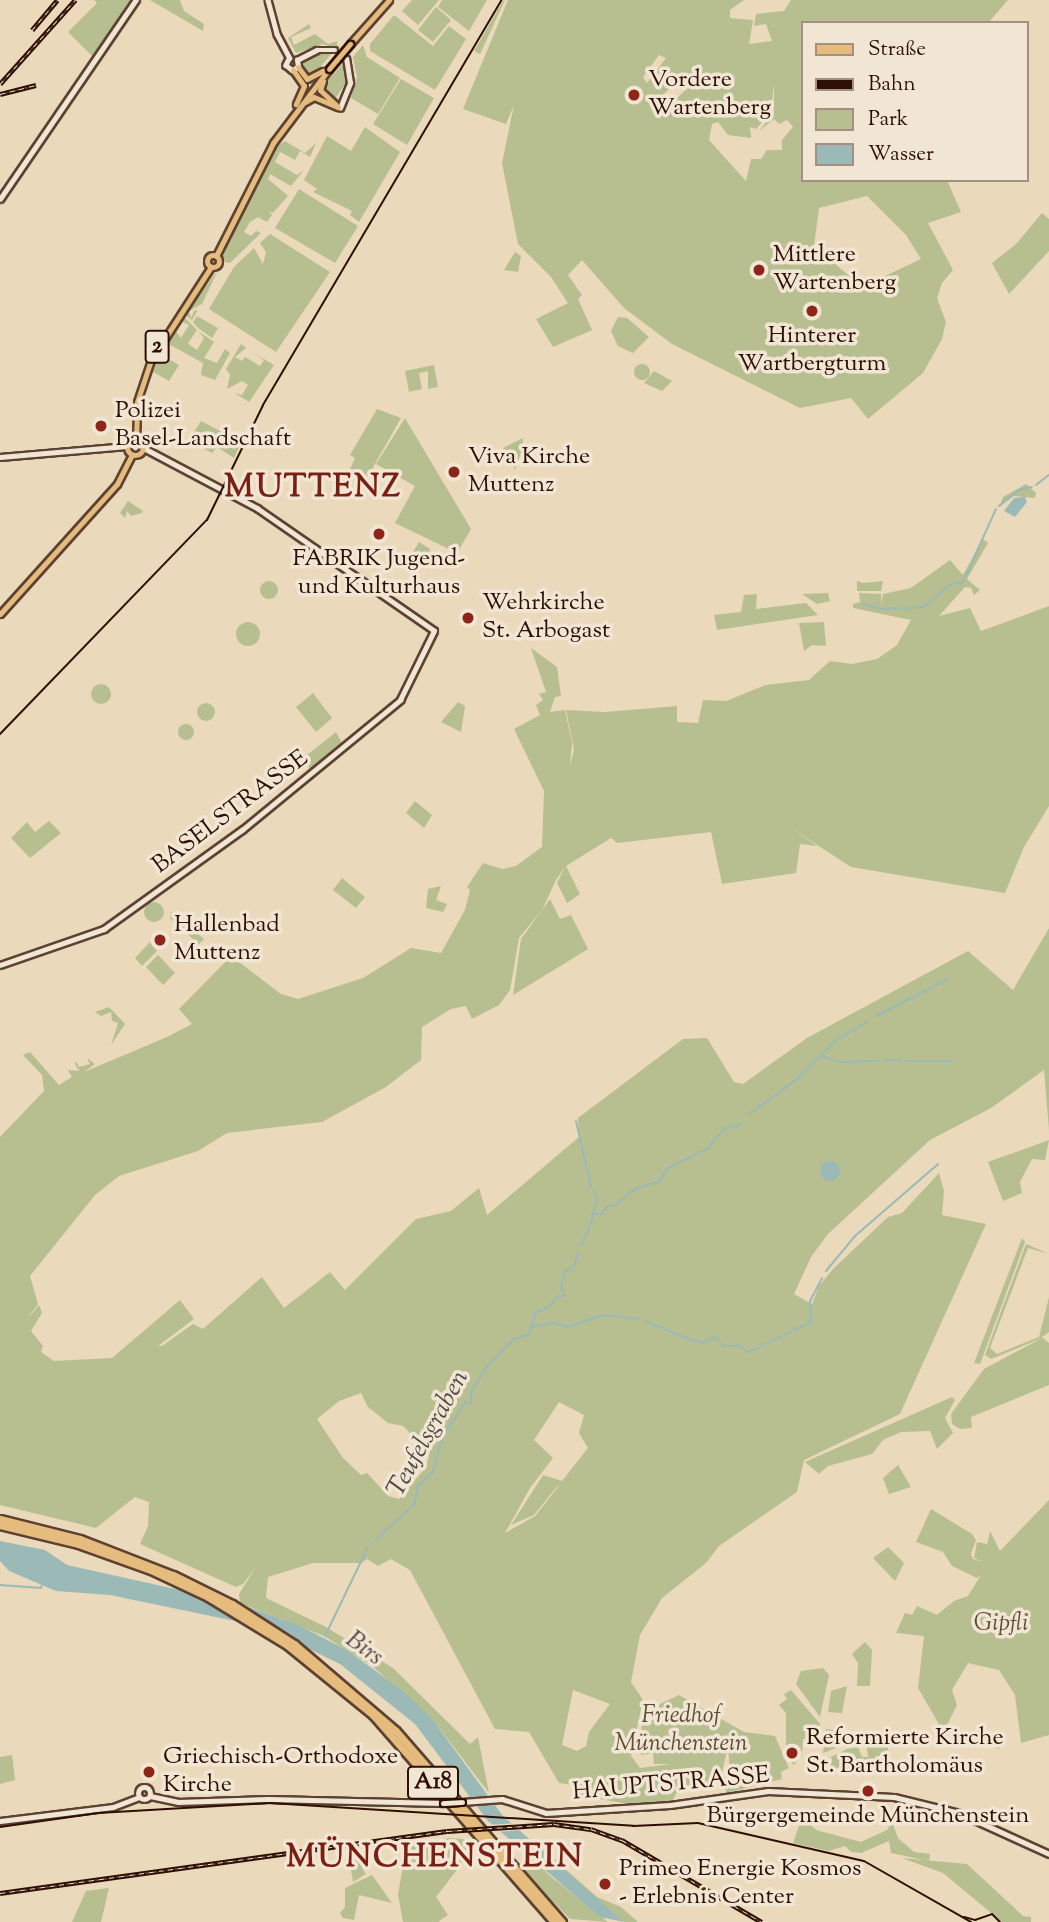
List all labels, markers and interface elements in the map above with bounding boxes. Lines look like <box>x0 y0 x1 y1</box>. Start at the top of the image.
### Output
legend <box>800 21 1028 182</box>
text: Straße <box>868 35 926 65</box>
place label: Vordere Wartenberg <box>648 67 771 123</box>
text: Bahn <box>868 70 916 100</box>
marker: Vordere Wartenberg <box>626 87 642 103</box>
text: Park <box>868 105 908 135</box>
text: Wasser <box>868 140 934 170</box>
place label: Mittlere Wartenberg <box>773 242 896 298</box>
marker: Mittlere Wartenberg <box>751 262 767 278</box>
marker: Hinterer Wartbergturm <box>804 303 820 319</box>
place label: Hinterer Wartbergturm <box>738 323 886 379</box>
road number: 2 <box>143 328 171 366</box>
place label: Polizei Basel-Landschaft <box>115 398 291 454</box>
marker: Polizei Basel-Landschaft <box>93 418 109 434</box>
place label: Viva Kirche Muttenz <box>468 444 590 500</box>
marker: Viva Kirche Muttenz <box>446 464 462 480</box>
district label: MUTTENZ <box>225 469 401 507</box>
marker: FABRIK Jugend- und Kulturhaus <box>371 526 387 542</box>
place label: FABRIK Jugend- und Kulturhaus <box>292 546 466 602</box>
place label: Wehrkirche St. Arbogast <box>482 590 610 646</box>
marker: Wehrkirche St. Arbogast <box>460 610 476 626</box>
street label: BASELSTRASSE <box>147 745 315 881</box>
place label: Hallenbad Muttenz <box>174 912 280 968</box>
marker: Hallenbad Muttenz <box>152 932 168 948</box>
water label: Teufelsgraben <box>381 1365 477 1503</box>
park label: Gipfli <box>974 1611 1028 1639</box>
water label: Birs <box>339 1625 389 1673</box>
park label: Friedhof Münchenstein <box>614 1703 748 1759</box>
place label: Reformierte Kirche St. Bartholomäus <box>806 1725 1004 1781</box>
place label: Griechisch-Orthodoxe Kirche <box>163 1744 398 1800</box>
marker: Reformierte Kirche St. Bartholomäus <box>784 1745 800 1761</box>
street label: HAUPTSTRASSE <box>571 1762 771 1808</box>
marker: Griechisch-Orthodoxe Kirche <box>141 1764 157 1780</box>
road number: A18 <box>407 1764 459 1802</box>
marker: Bürgergemeinde Münchenstein <box>860 1783 876 1799</box>
place label: Bürgergemeinde Münchenstein <box>707 1803 1029 1831</box>
district label: MÜNCHENSTEIN <box>288 1839 582 1877</box>
place label: Primeo Energie Kosmos - Erlebnis Center <box>619 1856 861 1912</box>
marker: Primeo Energie Kosmos - Erlebnis Center <box>597 1876 613 1892</box>

